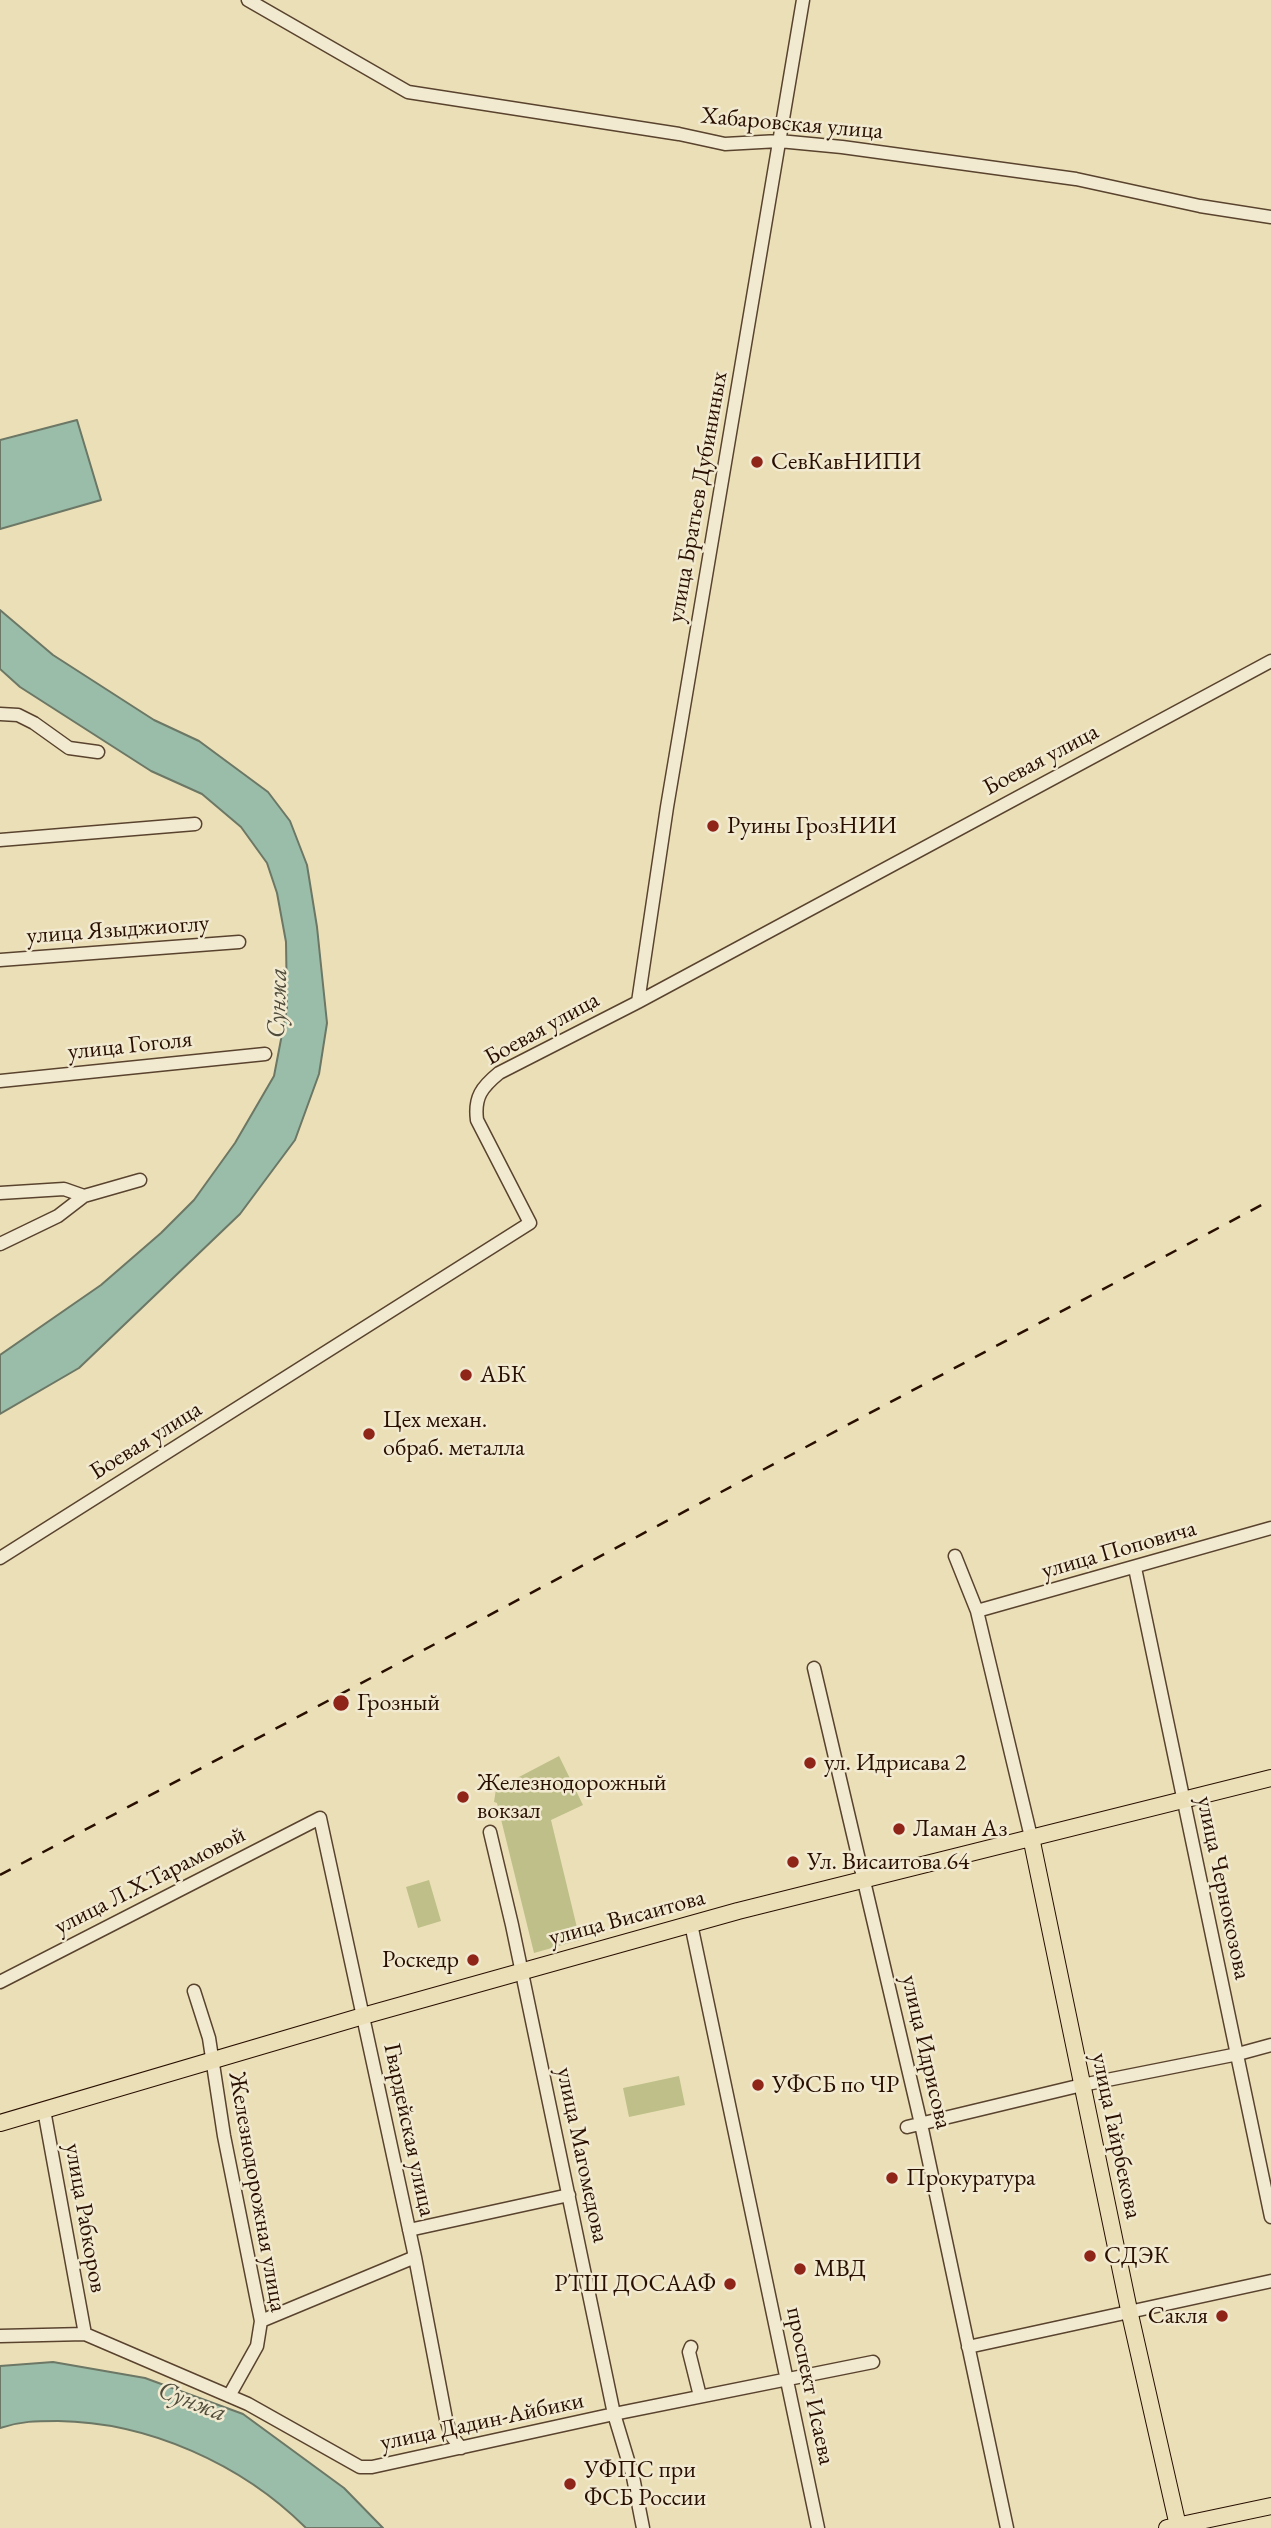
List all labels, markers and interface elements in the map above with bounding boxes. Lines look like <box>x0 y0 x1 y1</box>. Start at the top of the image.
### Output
street label: Хабаровская улица <box>700 102 884 146</box>
street label: улица Братьев Дубининых <box>662 369 734 625</box>
place label: СевКавНИПИ <box>771 448 921 476</box>
marker: СевКавНИПИ <box>749 454 765 470</box>
street label: Боевая улица <box>978 718 1104 802</box>
place label: Руины ГрозНИИ <box>727 812 897 840</box>
marker: Руины ГрозНИИ <box>705 818 721 834</box>
street label: улица Языджиоглу <box>26 909 210 951</box>
water label: Сунжа <box>261 967 295 1039</box>
street label: Боевая улица <box>480 986 604 1072</box>
street label: улица Гоголя <box>66 1025 194 1067</box>
place label: АБК <box>480 1361 527 1389</box>
marker: АБК <box>458 1367 474 1383</box>
street label: Боевая улица <box>85 1395 207 1487</box>
place label: Цех механ. обраб. металла <box>383 1406 525 1462</box>
marker: Цех механ. обраб. металла <box>361 1426 377 1442</box>
street label: улица Поповича <box>1038 1514 1200 1586</box>
place label: Грозный <box>357 1689 440 1717</box>
marker: Грозный <box>331 1693 351 1713</box>
place label: ул. Идрисава 2 <box>824 1749 966 1777</box>
marker: ул. Идрисава 2 <box>802 1755 818 1771</box>
place label: Железнодорожный вокзал <box>477 1769 667 1825</box>
marker: Железнодорожный вокзал <box>455 1789 471 1805</box>
street label: улица Чернокозова <box>1190 1794 1256 1982</box>
place label: Ламан Аз <box>913 1815 1007 1843</box>
street label: улица Л.Х.Тарамовой <box>50 1820 250 1942</box>
marker: Ламан Аз <box>891 1821 907 1837</box>
place label: Ул. Висаитова 64 <box>807 1848 969 1876</box>
marker: Ул. Висаитова 64 <box>785 1854 801 1870</box>
street label: улица Висаитова <box>546 1883 708 1953</box>
place label: Роскедр <box>382 1946 459 1974</box>
marker: Роскедр <box>465 1952 481 1968</box>
street label: улица Идрисова <box>894 1972 958 2132</box>
street label: Гвардейская улица <box>377 2041 441 2219</box>
street label: улица Гайрбекова <box>1084 2051 1148 2221</box>
street label: улица Магомедова <box>549 2065 615 2245</box>
street label: Железнодорожная улица <box>222 2070 292 2314</box>
place label: УФСБ по ЧР <box>772 2071 899 2099</box>
marker: УФСБ по ЧР <box>750 2077 766 2093</box>
street label: улица Рабкоров <box>58 2141 112 2295</box>
place label: Прокуратура <box>906 2164 1036 2192</box>
marker: Прокуратура <box>884 2170 900 2186</box>
place label: СДЭК <box>1104 2242 1169 2270</box>
marker: СДЭК <box>1082 2248 1098 2264</box>
place label: МВД <box>814 2255 866 2283</box>
marker: МВД <box>792 2261 808 2277</box>
place label: РТШ ДОСААФ <box>554 2270 716 2298</box>
marker: РТШ ДОСААФ <box>722 2276 738 2292</box>
place label: Сакля <box>1148 2302 1208 2330</box>
street label: проспект Исаева <box>779 2304 841 2468</box>
marker: Сакля <box>1214 2308 1230 2324</box>
water label: Сунжа <box>153 2375 231 2429</box>
street label: улица Дадин-Айбики <box>378 2386 586 2458</box>
place label: УФПС при ФСБ России <box>584 2456 706 2512</box>
marker: УФПС при ФСБ России <box>562 2476 578 2492</box>

